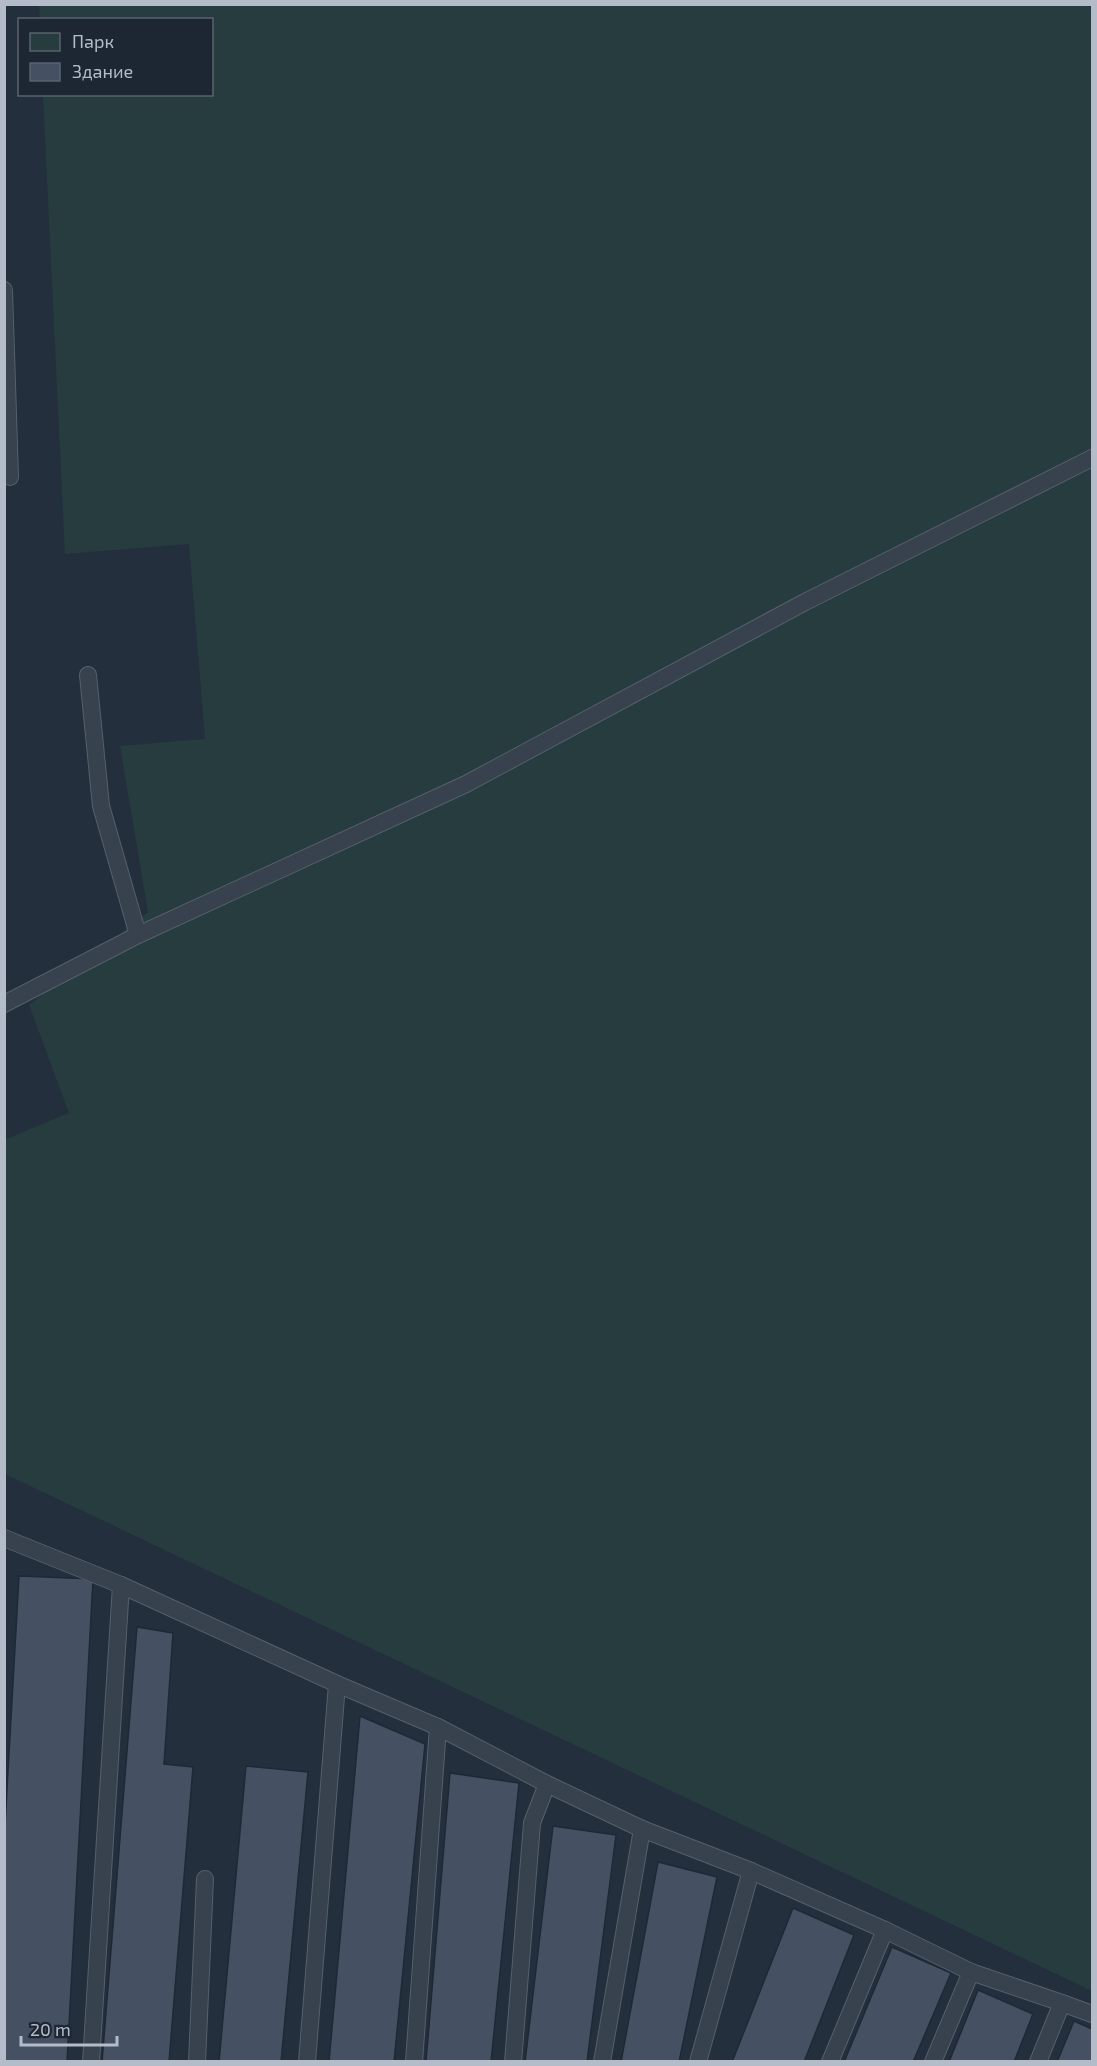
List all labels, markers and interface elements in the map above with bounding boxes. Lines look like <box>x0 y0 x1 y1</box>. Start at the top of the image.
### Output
legend <box>18 18 213 96</box>
text: Парк <box>72 30 114 52</box>
text: Здание <box>72 60 133 82</box>
scale bar <box>21 2009 117 2047</box>
text: 20 m <box>30 2018 71 2040</box>

